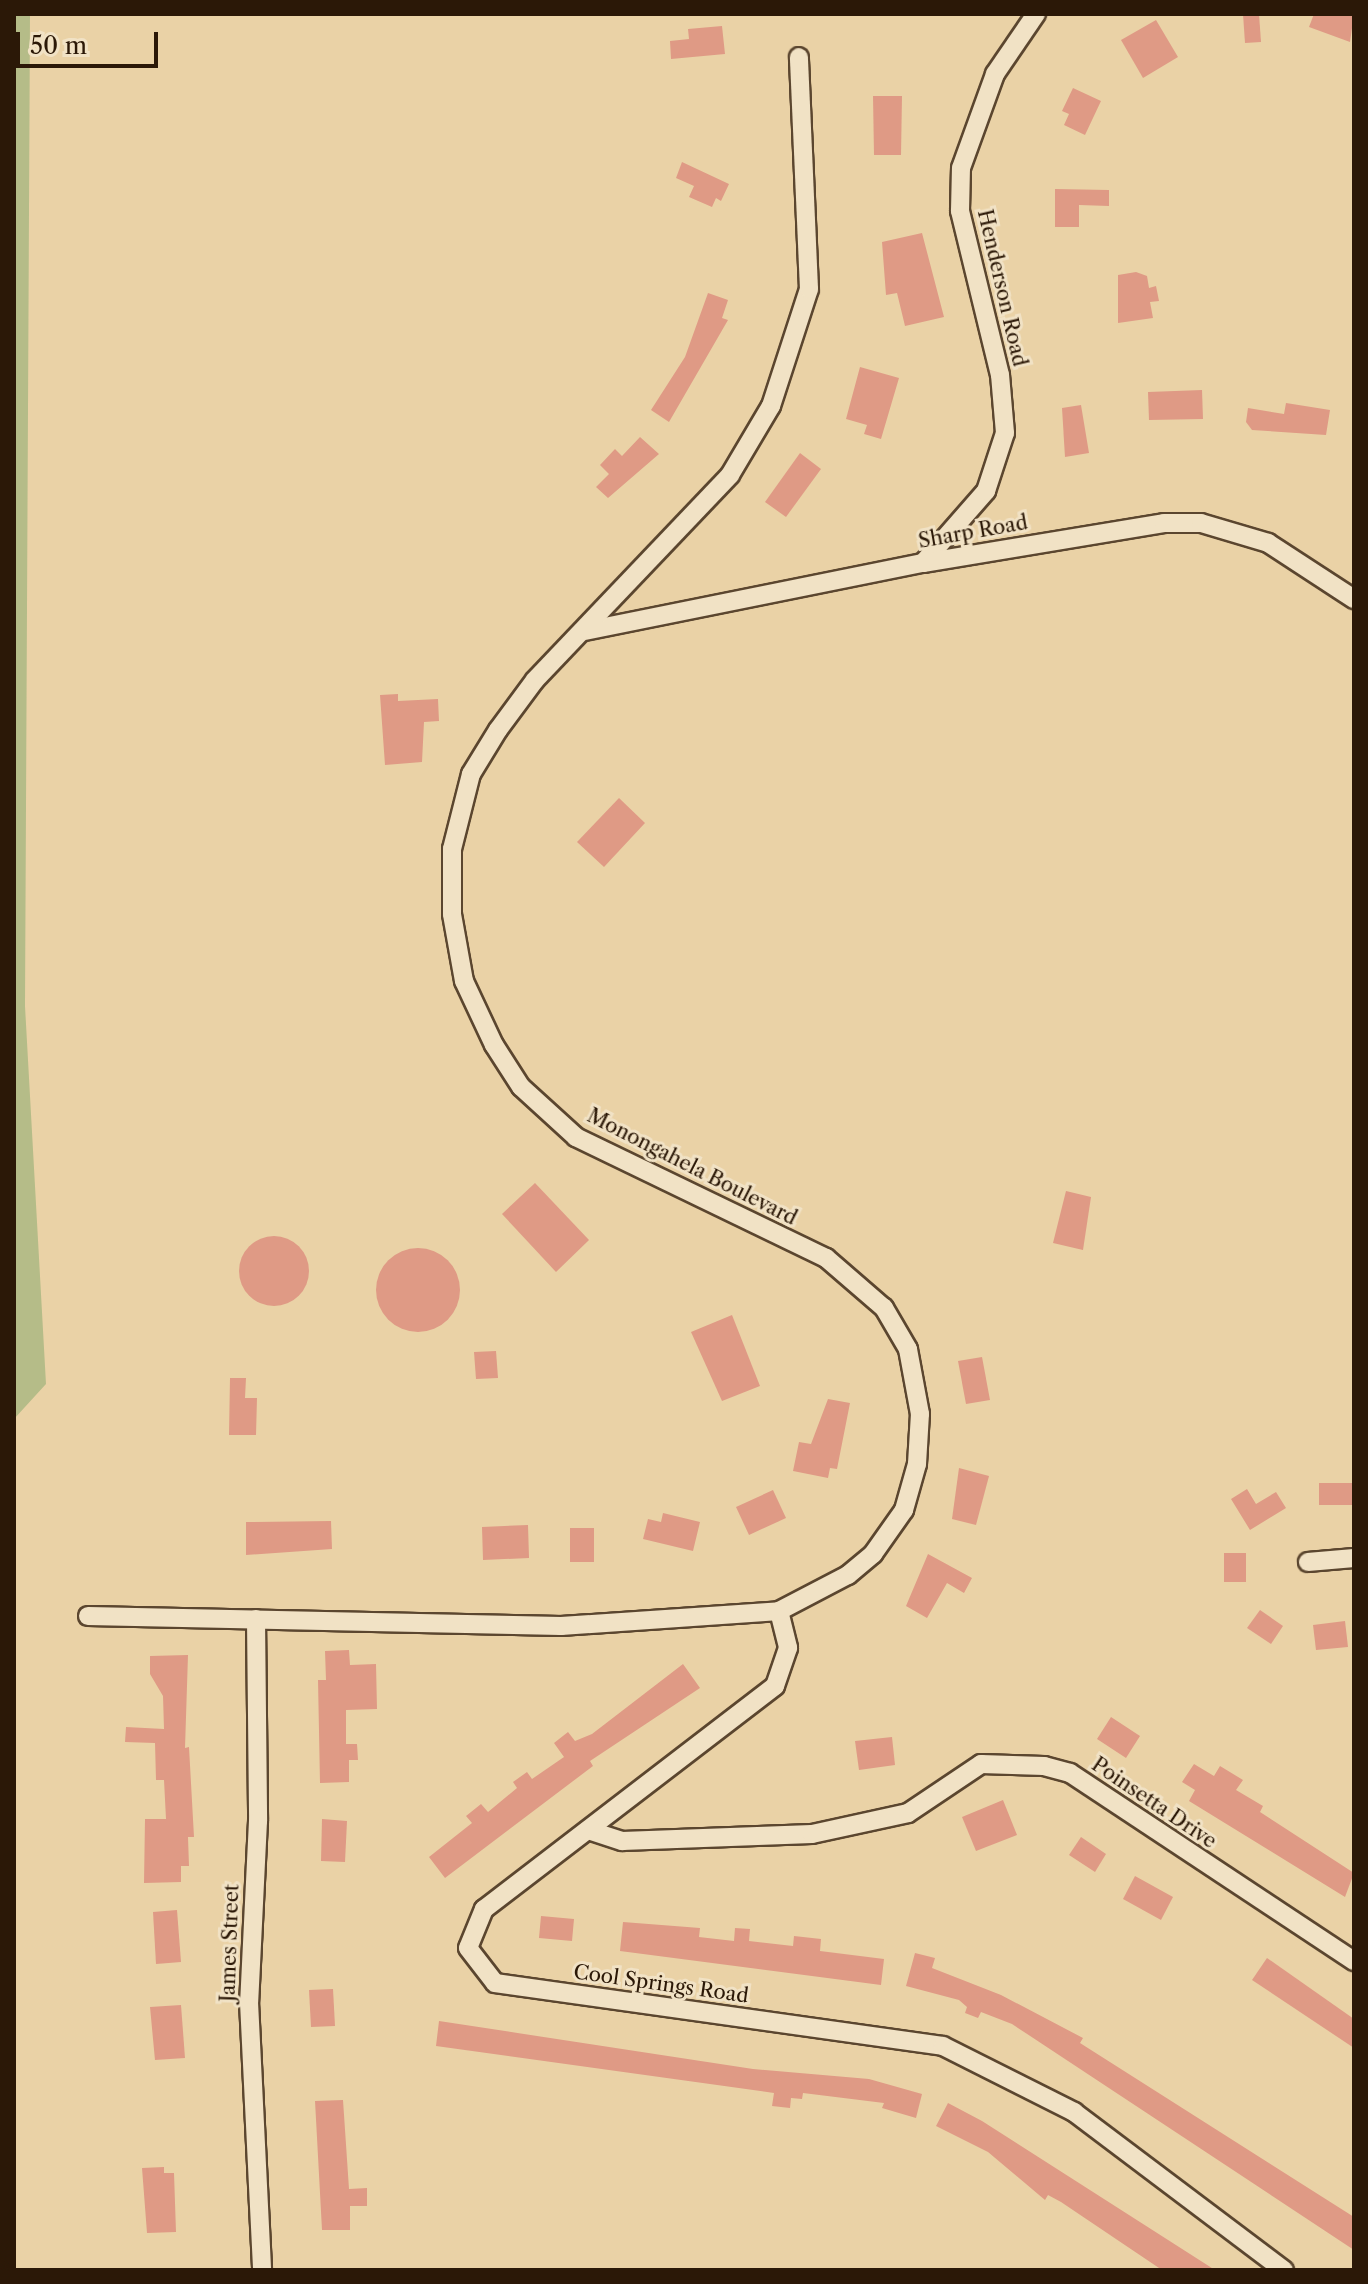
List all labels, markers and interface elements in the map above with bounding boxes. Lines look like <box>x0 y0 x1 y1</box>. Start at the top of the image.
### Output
scale bar <box>20 16 162 66</box>
text: 50 m <box>30 31 87 60</box>
street label: Henderson Road <box>972 207 1032 369</box>
street label: Sharp Road <box>916 511 1030 553</box>
street label: Monongahela Boulevard <box>583 1104 801 1230</box>
street label: Poinsetta Drive <box>1087 1752 1221 1854</box>
street label: James Street <box>216 1884 244 2002</box>
street label: Cool Springs Road <box>572 1960 750 2008</box>

